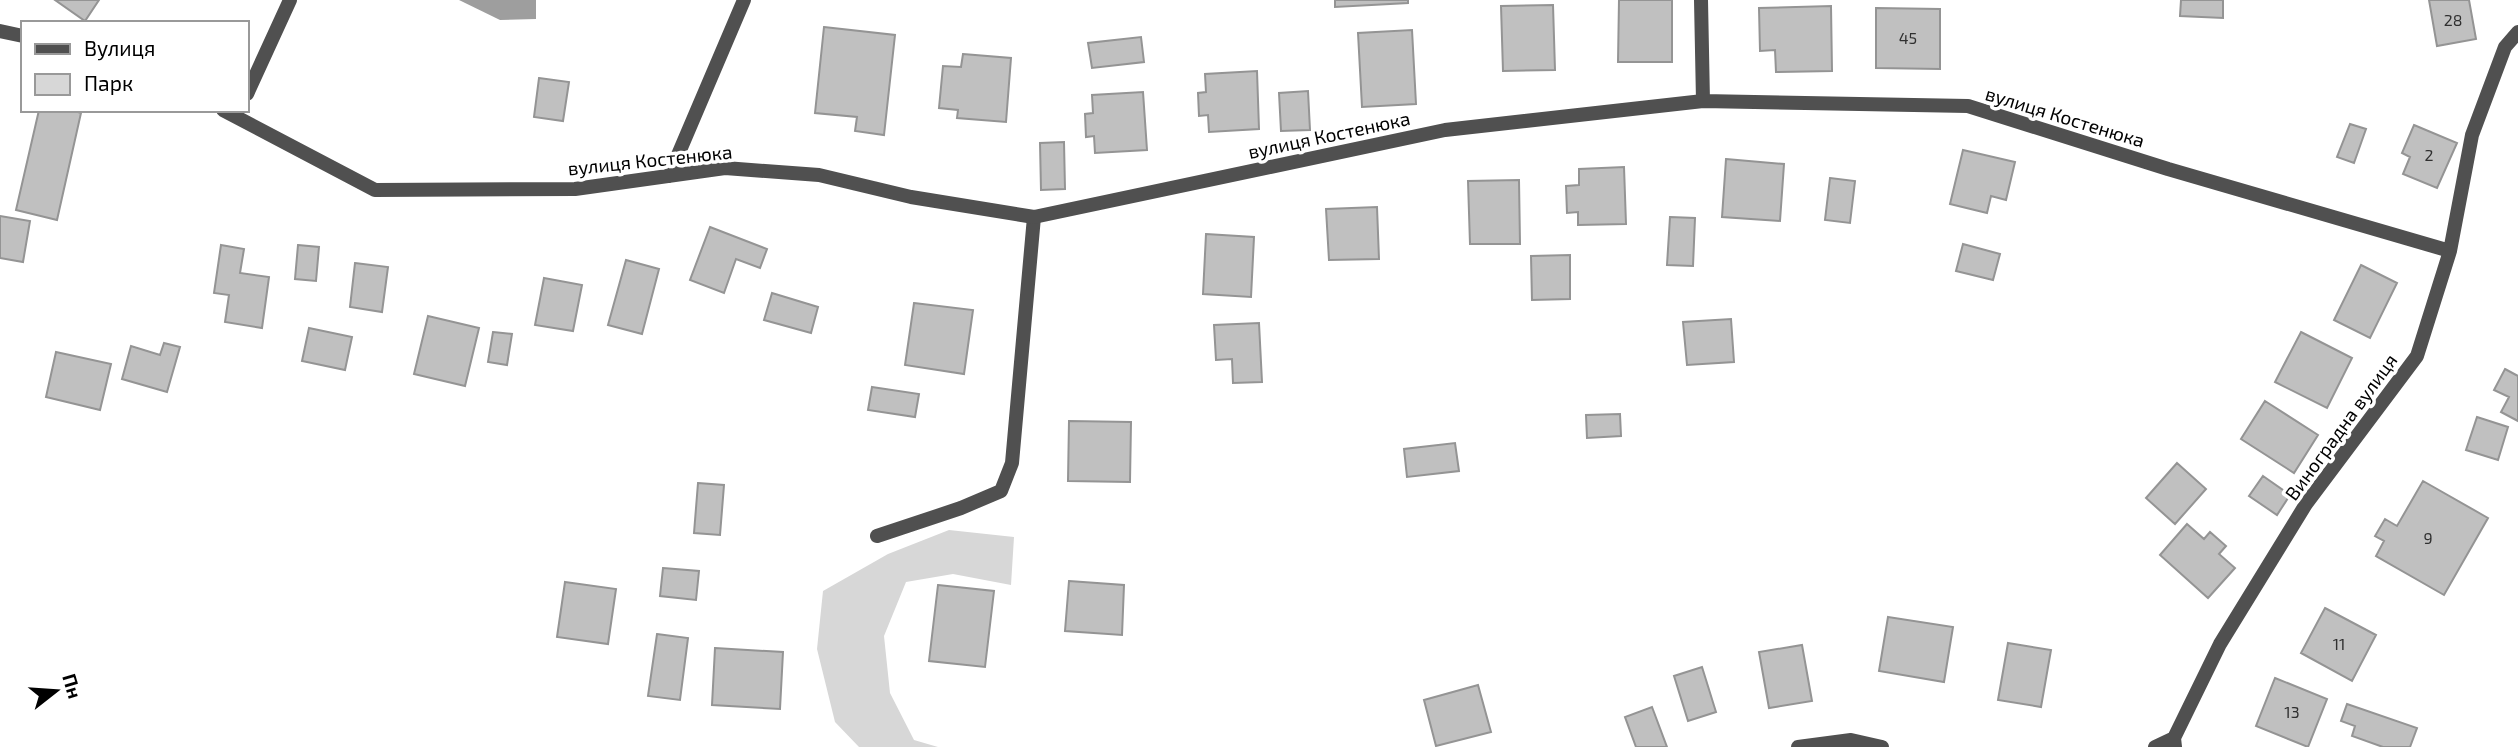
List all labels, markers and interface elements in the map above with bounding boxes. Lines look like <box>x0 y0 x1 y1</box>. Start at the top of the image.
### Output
house number: 28 <box>2444 10 2462 29</box>
legend <box>21 21 248 112</box>
house number: 45 <box>1899 28 1917 47</box>
text: Вулиця <box>84 35 155 61</box>
text: Парк <box>84 70 133 95</box>
street label: вулиця Костенюка <box>1982 81 2148 153</box>
street label: вулиця Костенюка <box>1246 106 1412 164</box>
street label: вулиця Костенюка <box>567 139 733 181</box>
house number: 2 <box>2425 145 2434 164</box>
street label: Виноградна вулиця <box>2280 349 2402 505</box>
house number: 9 <box>2423 528 2433 547</box>
house number: 11 <box>2333 634 2345 653</box>
north arrow <box>21 656 91 726</box>
text: Пн <box>58 671 87 701</box>
house number: 13 <box>2284 702 2300 721</box>

